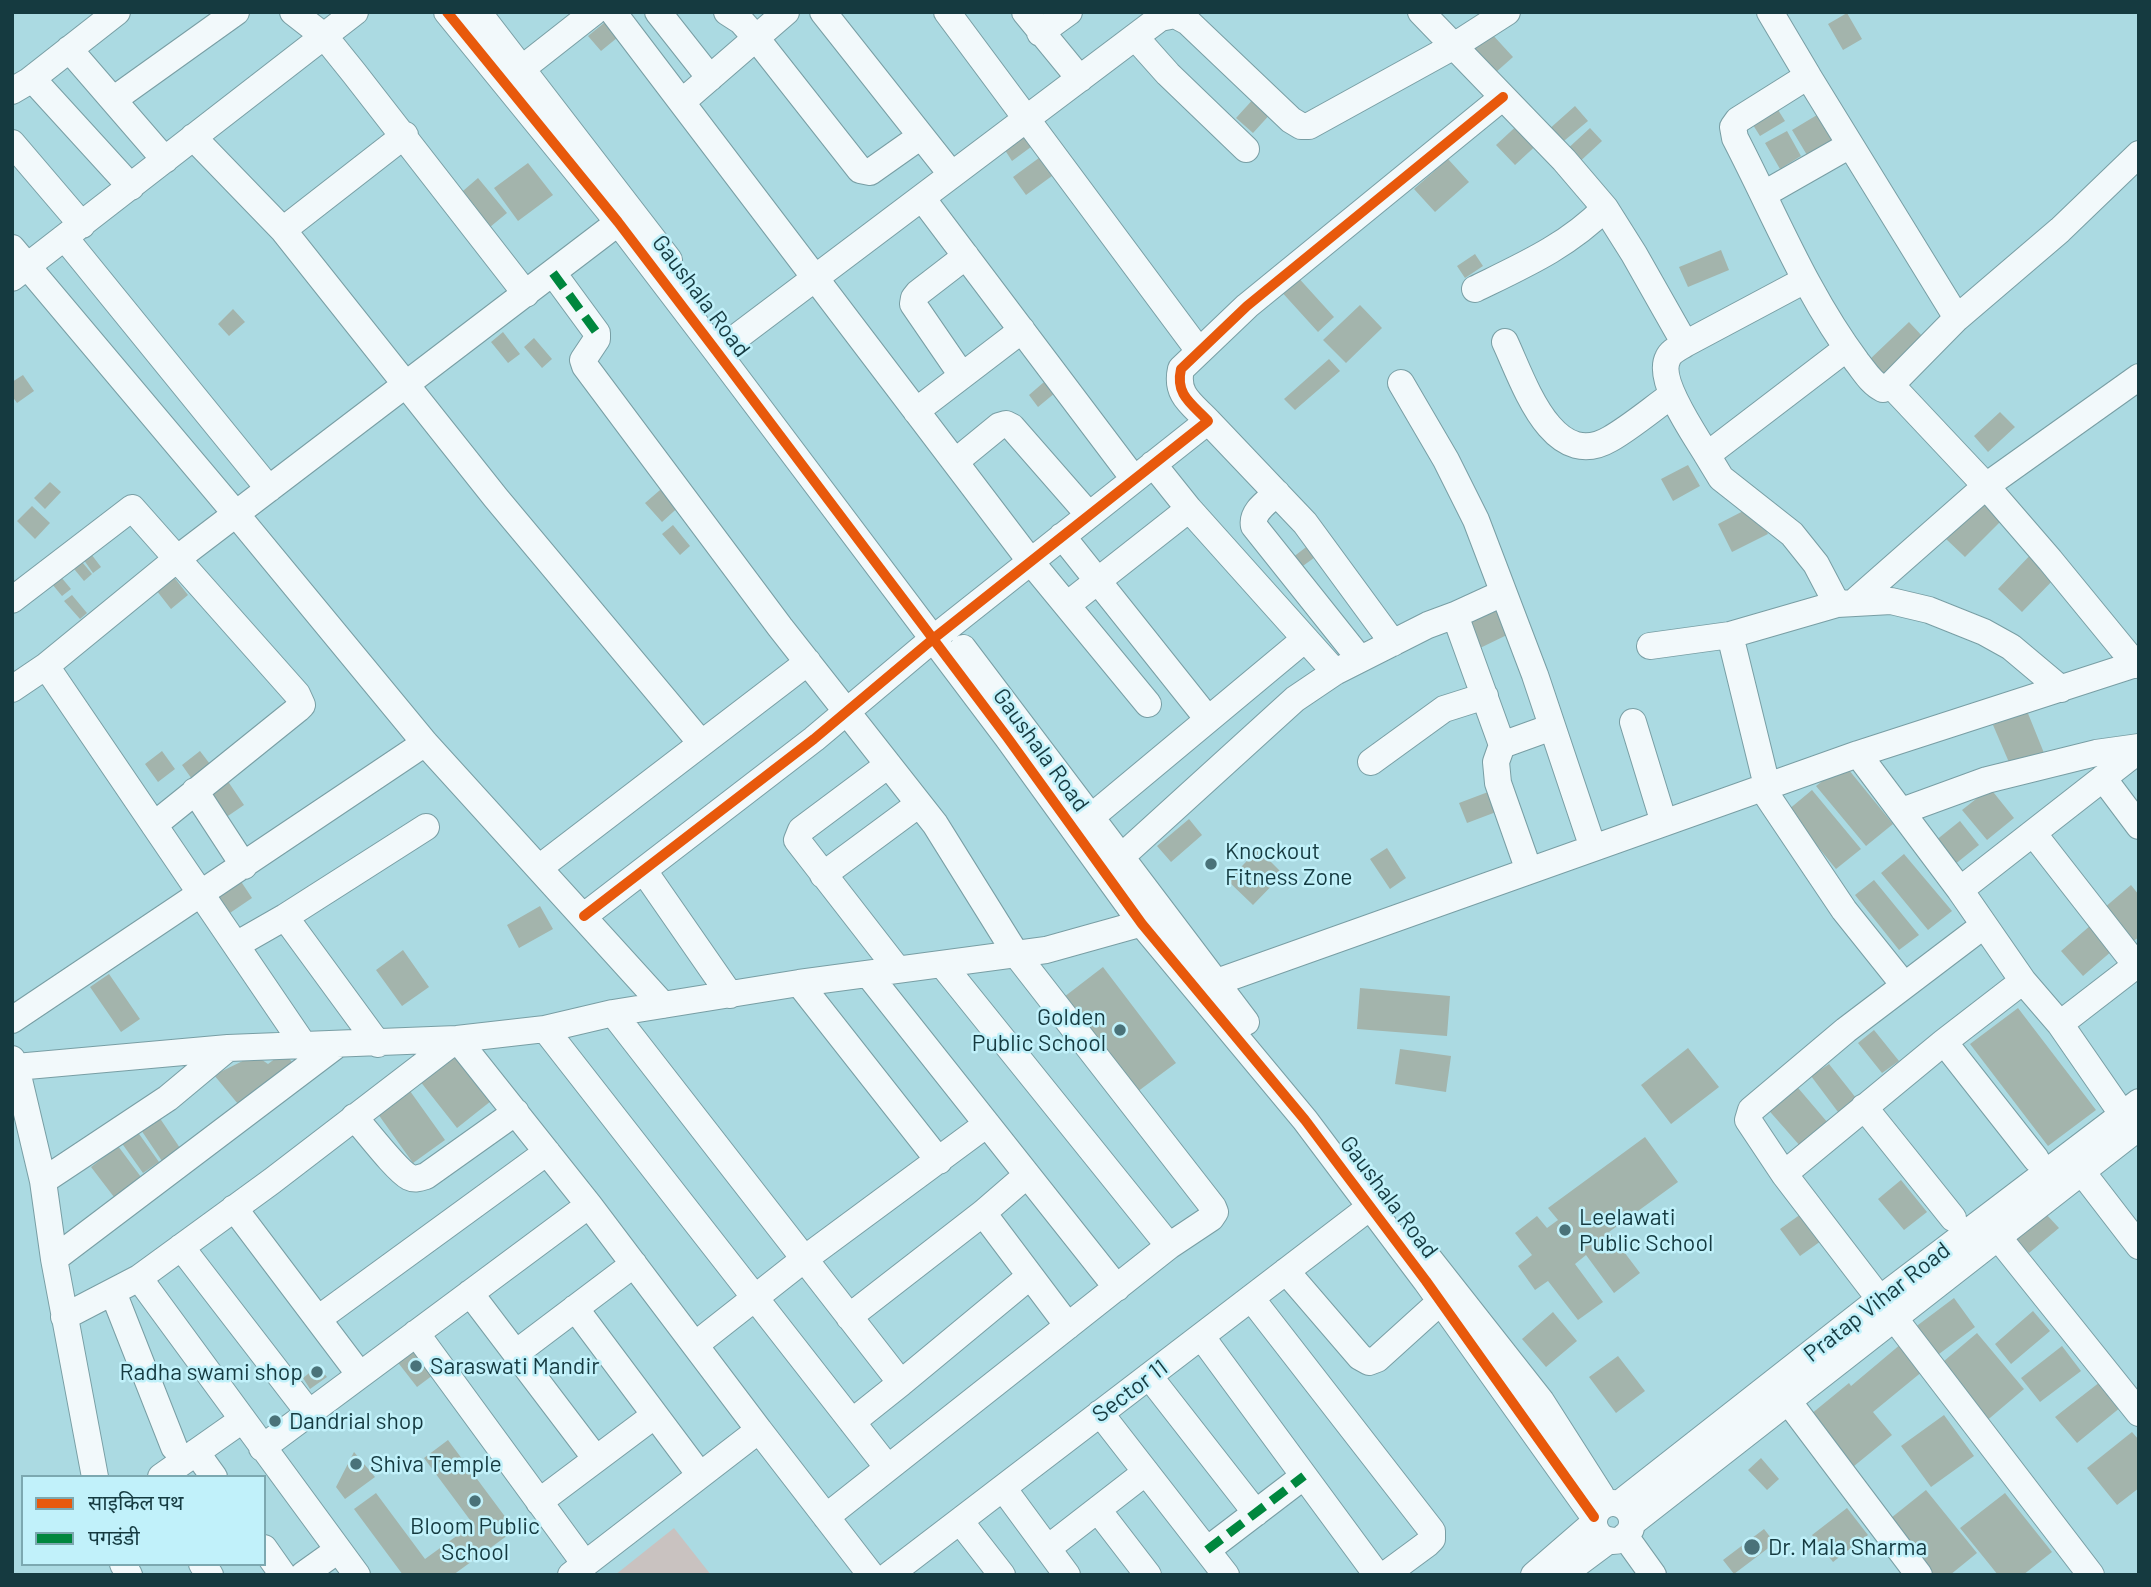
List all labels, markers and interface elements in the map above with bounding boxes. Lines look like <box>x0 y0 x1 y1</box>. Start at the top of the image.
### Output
street label: Gaushala Road <box>646 230 756 362</box>
street label: Gaushala Road <box>987 683 1095 817</box>
place label: Knockout Fitness Zone <box>1225 837 1353 891</box>
marker: Knockout Fitness Zone <box>1203 856 1219 872</box>
place label: Golden Public School <box>972 1003 1106 1057</box>
marker: Golden Public School <box>1112 1022 1128 1038</box>
street label: Gaushala Road <box>1334 1131 1444 1263</box>
place label: Leelawati Public School <box>1579 1203 1713 1257</box>
marker: Leelawati Public School <box>1557 1222 1573 1238</box>
street label: Pratap Vihar Road <box>1798 1236 1956 1368</box>
place label: Saraswati Mandir <box>430 1352 600 1380</box>
street label: Sector 11 <box>1087 1354 1173 1428</box>
place label: Radha swami shop <box>119 1358 303 1386</box>
marker: Saraswati Mandir <box>408 1358 424 1374</box>
marker: Radha swami shop <box>309 1364 325 1380</box>
place label: Dandrial shop <box>289 1407 424 1435</box>
marker: Dandrial shop <box>267 1413 283 1429</box>
place label: Shiva Temple <box>370 1450 502 1478</box>
marker: Shiva Temple <box>348 1456 364 1472</box>
legend <box>21 1475 266 1566</box>
text: साइकिल पथ <box>88 1489 183 1514</box>
marker: Bloom Public School <box>467 1493 483 1509</box>
place label: Bloom Public School <box>410 1512 540 1566</box>
text: पगडंडी <box>88 1524 140 1549</box>
place label: Dr. Mala Sharma <box>1768 1533 1927 1561</box>
marker: Dr. Mala Sharma <box>1742 1537 1762 1557</box>

